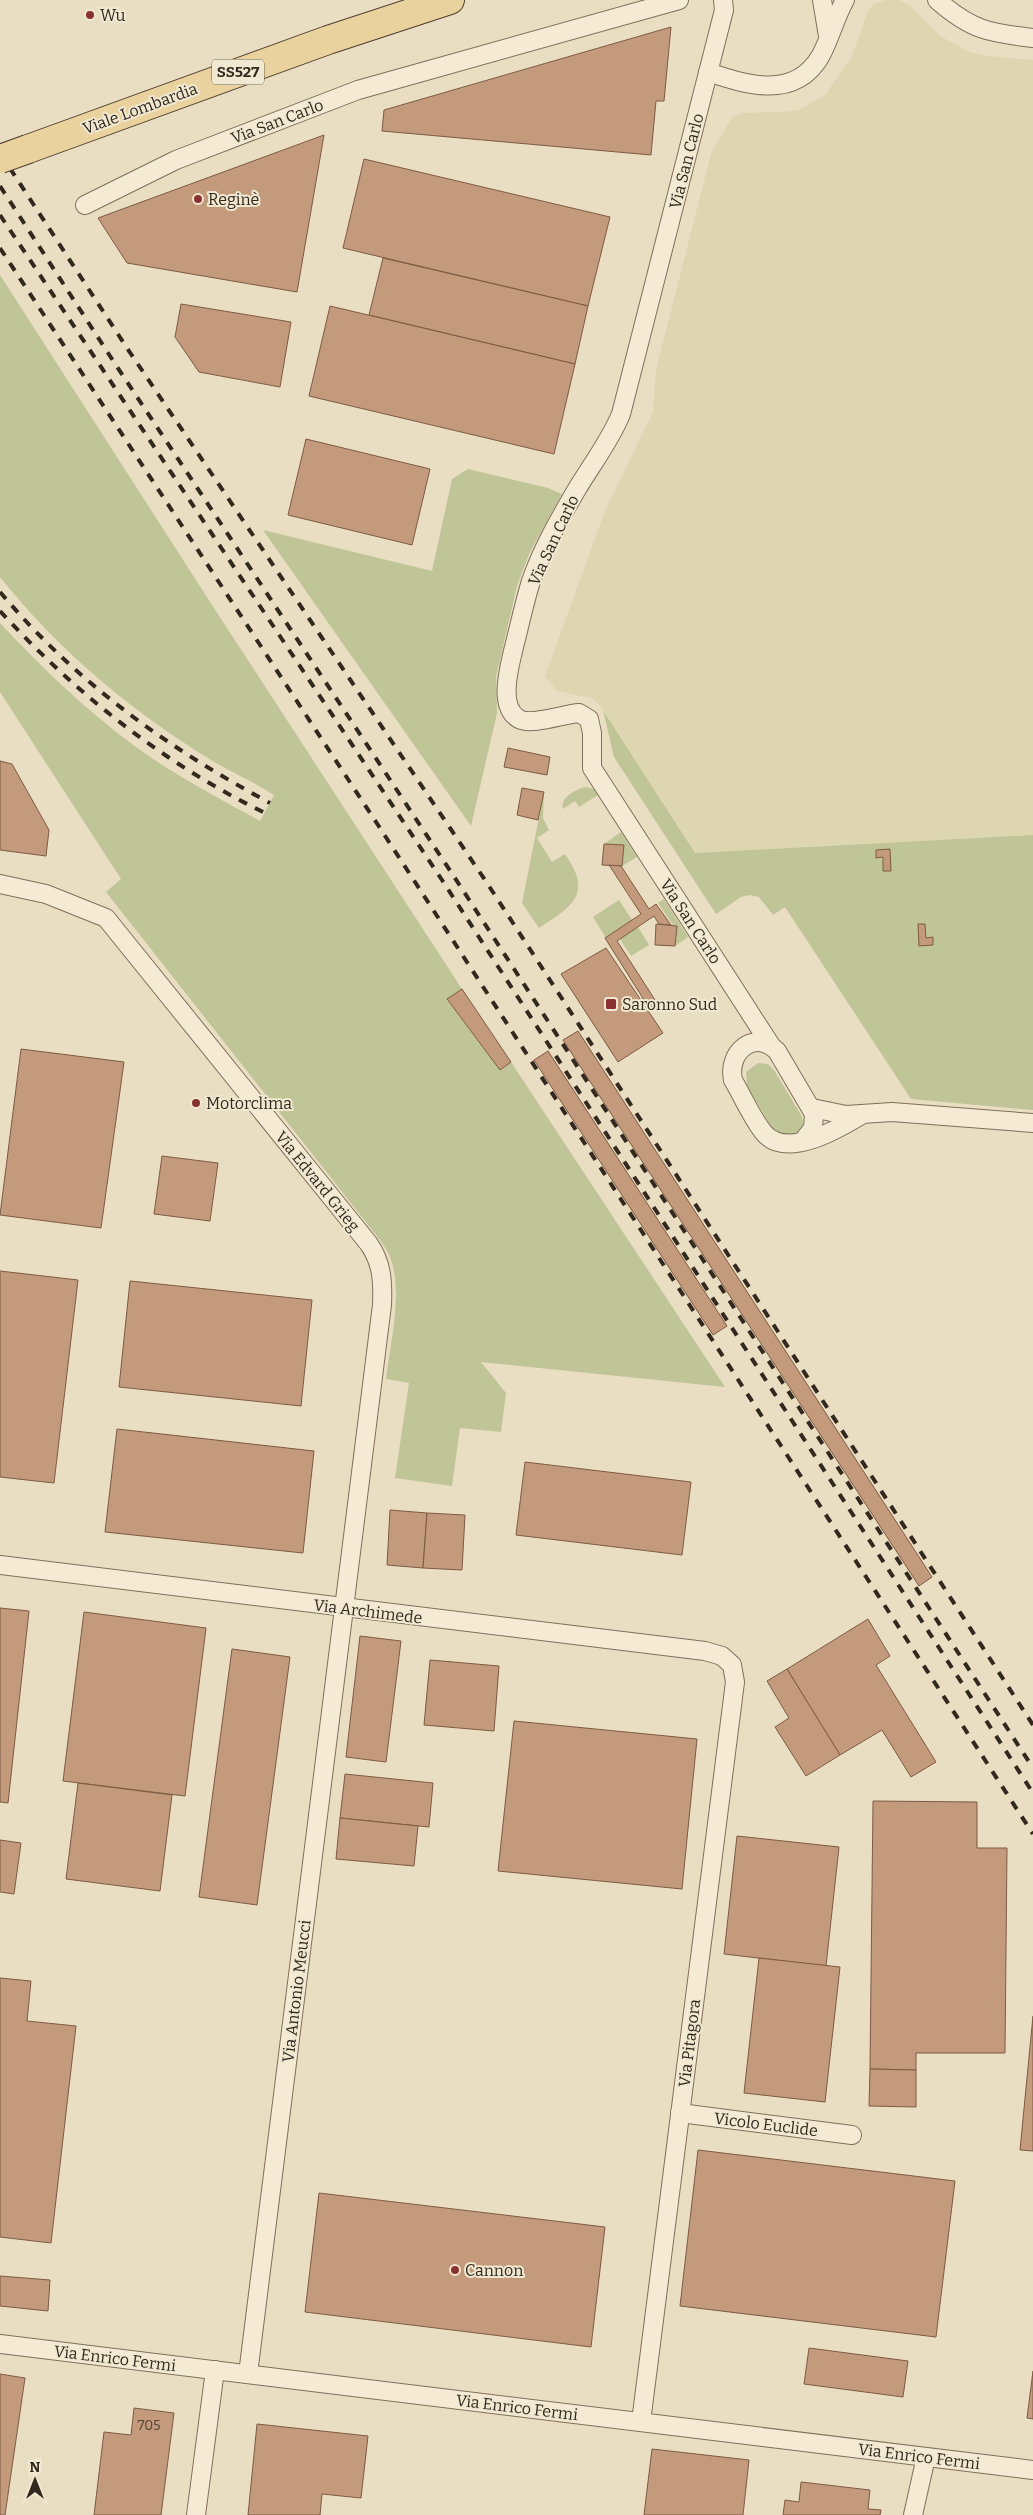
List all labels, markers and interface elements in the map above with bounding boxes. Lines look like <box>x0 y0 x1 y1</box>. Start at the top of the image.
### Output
place label: Wu <box>100 6 126 25</box>
marker: Wu <box>84 9 96 21</box>
road number: SS527 <box>212 60 264 84</box>
street label: Viale Lombardia <box>80 79 200 138</box>
street label: Via San Carlo <box>228 95 326 148</box>
street label: Via San Carlo <box>665 112 707 211</box>
place label: Reginè <box>208 190 259 209</box>
marker: Reginè <box>192 193 204 205</box>
street label: Via San Carlo <box>524 492 583 588</box>
street label: Via San Carlo <box>656 875 725 967</box>
place label: Saronno Sud <box>622 995 718 1014</box>
marker: Saronno Sud <box>604 997 618 1011</box>
place label: Motorclima <box>206 1094 292 1113</box>
marker: Motorclima <box>190 1097 202 1109</box>
street label: Via Edvard Grieg <box>271 1127 364 1235</box>
street label: Via Archimede <box>312 1595 423 1628</box>
street label: Via Antonio Meucci <box>278 1918 315 2063</box>
street label: Via Pitagora <box>675 1998 704 2088</box>
street label: Vicolo Euclide <box>713 2109 819 2140</box>
place label: Cannon <box>465 2261 523 2280</box>
marker: Cannon <box>449 2264 461 2276</box>
street label: Via Enrico Fermi <box>53 2342 177 2375</box>
street label: Via Enrico Fermi <box>455 2391 579 2424</box>
house number: 705 <box>137 2417 161 2434</box>
street label: Via Enrico Fermi <box>857 2440 981 2473</box>
north arrow <box>10 2455 60 2505</box>
text: N <box>30 2459 41 2476</box>

